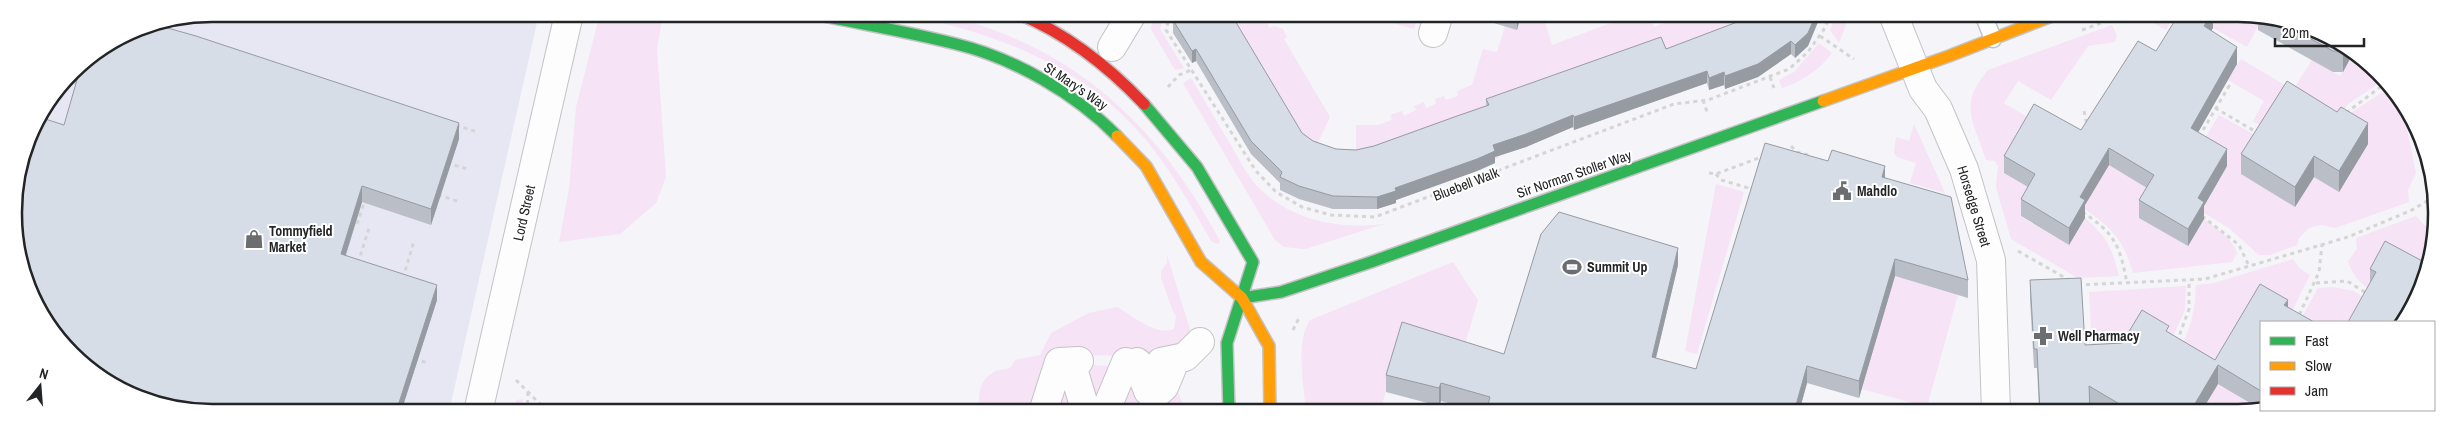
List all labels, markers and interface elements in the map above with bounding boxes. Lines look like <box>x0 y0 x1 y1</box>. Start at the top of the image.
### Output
scale bar <box>2275 15 2364 47</box>
text: 20 m <box>2282 22 2309 43</box>
street label: St Mary's Way <box>1041 58 1112 114</box>
street label: Sir Norman Stoller Way <box>1514 146 1634 202</box>
street label: Bluebell Walk <box>1431 163 1502 205</box>
street label: Horsedge Street <box>1953 163 1995 249</box>
public building icon: Mahdlo <box>1831 180 1853 202</box>
place label: Mahdlo <box>1857 182 1897 200</box>
street label: Lord Street <box>509 183 539 243</box>
place label: Tommyfield Market <box>269 222 333 256</box>
shop icon: Tommyfield Market <box>243 228 265 250</box>
sports icon: Summit Up <box>1561 256 1583 278</box>
place label: Summit Up <box>1587 258 1648 276</box>
legend <box>2260 321 2435 411</box>
pharmacy icon: Well Pharmacy <box>2032 325 2054 347</box>
place label: Well Pharmacy <box>2058 327 2140 345</box>
text: Fast <box>2305 330 2329 351</box>
text: Slow <box>2305 355 2332 376</box>
north arrow <box>15 361 65 411</box>
text: N <box>37 364 50 383</box>
text: Jam <box>2305 380 2328 401</box>

